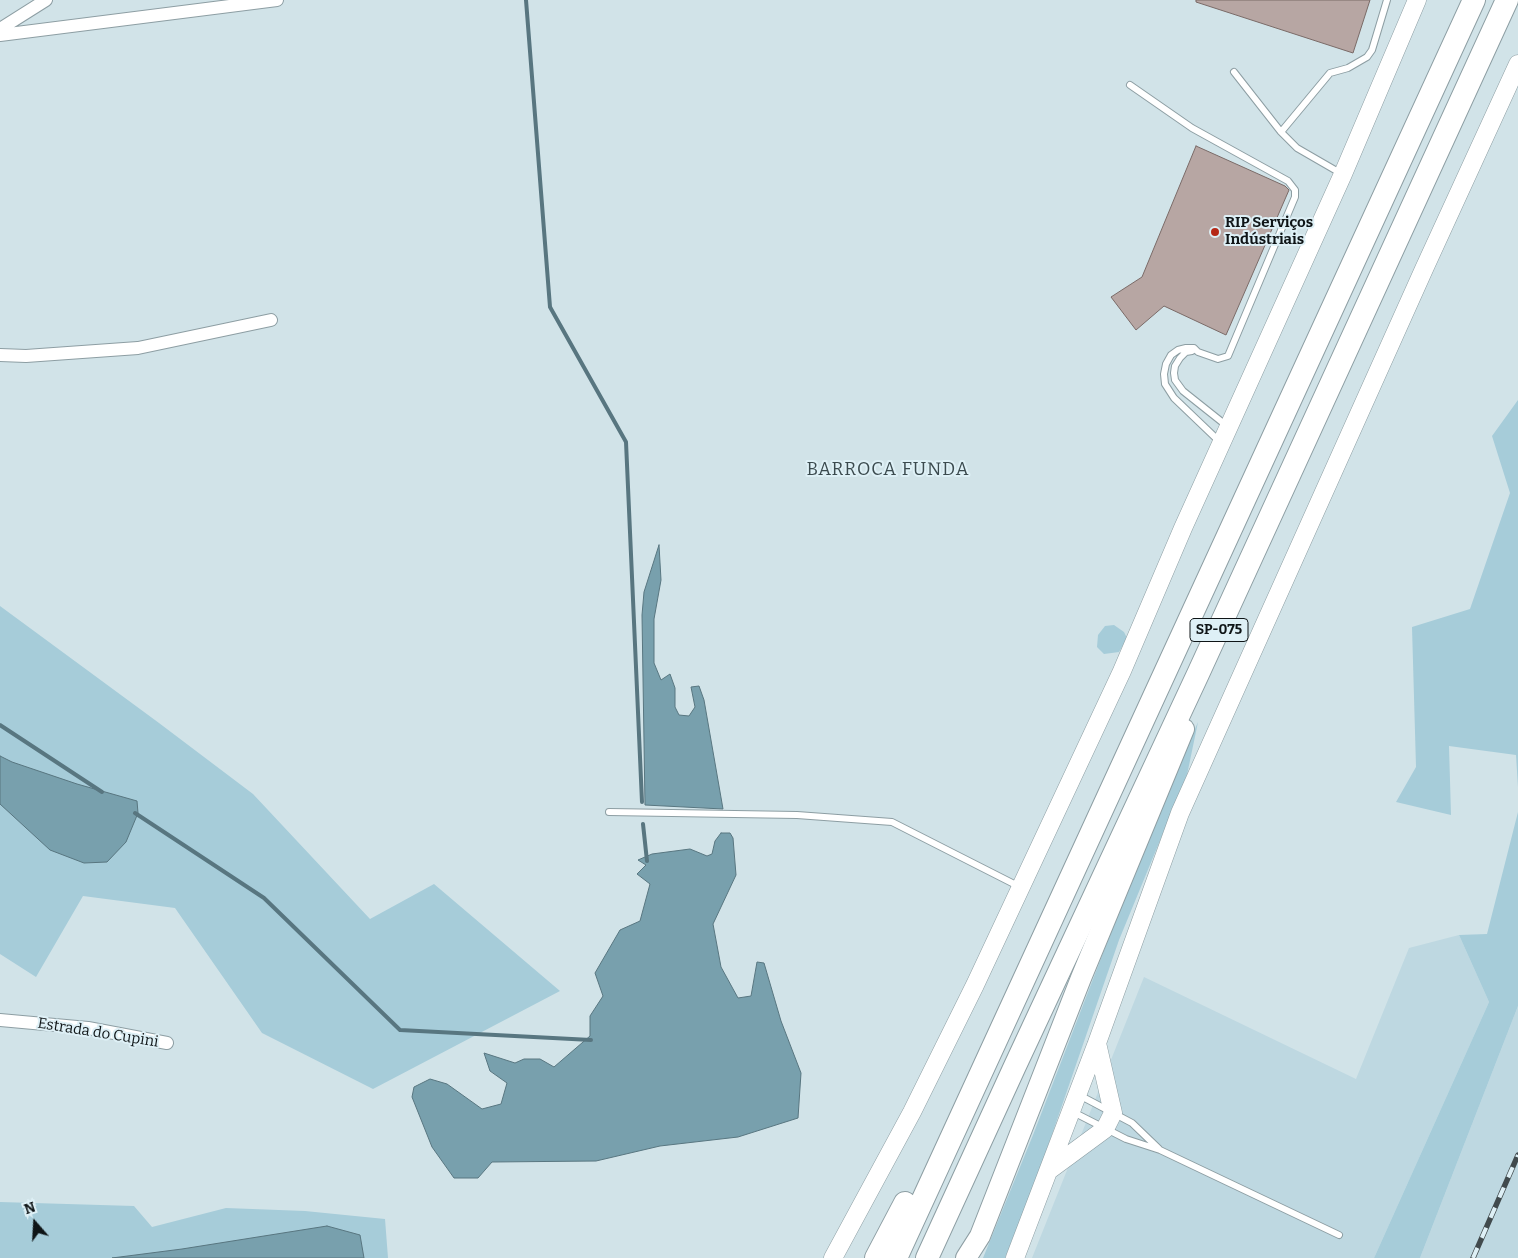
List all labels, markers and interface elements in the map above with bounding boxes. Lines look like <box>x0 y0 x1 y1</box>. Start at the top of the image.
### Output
place label: RIP Serviços Indústriais <box>1225 214 1313 249</box>
marker: RIP Serviços Indústriais <box>1209 226 1221 238</box>
district label: BARROCA FUNDA <box>805 459 971 481</box>
road number: SP-075 <box>1190 618 1248 642</box>
street label: Estrada do Cupini <box>36 1015 160 1051</box>
north arrow <box>10 1198 60 1248</box>
text: N <box>22 1199 38 1218</box>

